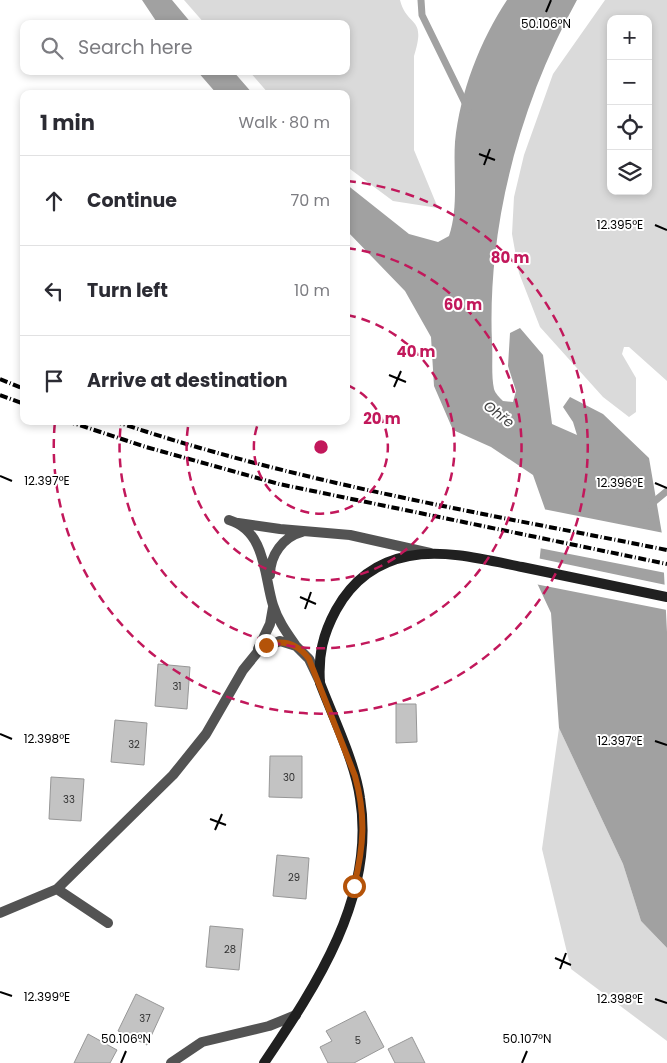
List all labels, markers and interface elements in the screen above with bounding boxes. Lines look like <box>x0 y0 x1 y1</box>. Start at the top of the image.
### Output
text: 50.106°N <box>521 15 571 32</box>
map controls <box>607 15 652 195</box>
button: + <box>607 15 652 60</box>
search box <box>20 20 350 75</box>
icon: search <box>38 34 66 62</box>
text: Search here <box>78 34 192 61</box>
button: − <box>607 60 652 105</box>
button: locate <box>607 105 652 150</box>
text: 1 min <box>40 108 95 137</box>
text: Walk · 80 m <box>239 111 330 134</box>
button: layers <box>607 150 652 195</box>
icon: ahead <box>40 187 68 215</box>
text: Continue <box>87 187 177 214</box>
text: 70 m <box>290 189 330 212</box>
text: 12.395°E <box>597 216 643 233</box>
text: 80 m <box>491 247 529 268</box>
icon: left <box>40 277 68 305</box>
text: Turn left <box>87 277 168 304</box>
text: 10 m <box>294 279 330 302</box>
text: 60 m <box>444 294 482 315</box>
text: 40 m <box>396 341 436 362</box>
icon: arrive <box>40 367 68 395</box>
text: Arrive at destination <box>87 367 288 394</box>
water label: Ohře <box>479 396 519 432</box>
text: 20 m <box>363 408 401 429</box>
centre of rings <box>312 438 330 456</box>
text: 12.397°E <box>24 472 70 489</box>
text: 12.396°E <box>597 474 643 491</box>
route end <box>255 634 278 657</box>
house number: 31 <box>172 679 182 694</box>
text: 12.398°E <box>24 730 70 747</box>
text: 12.397°E <box>597 732 643 749</box>
house number: 32 <box>128 737 140 752</box>
house number: 30 <box>283 770 295 785</box>
house number: 33 <box>63 792 75 807</box>
house number: 29 <box>288 870 300 885</box>
route start <box>343 875 366 898</box>
house number: 28 <box>224 942 236 957</box>
text: 12.399°E <box>24 988 70 1005</box>
text: 12.398°E <box>597 990 643 1007</box>
house number: 37 <box>139 1011 151 1026</box>
text: 50.106°N <box>101 1030 151 1047</box>
text: 50.107°N <box>503 1030 551 1047</box>
house number: 5 <box>355 1033 361 1048</box>

